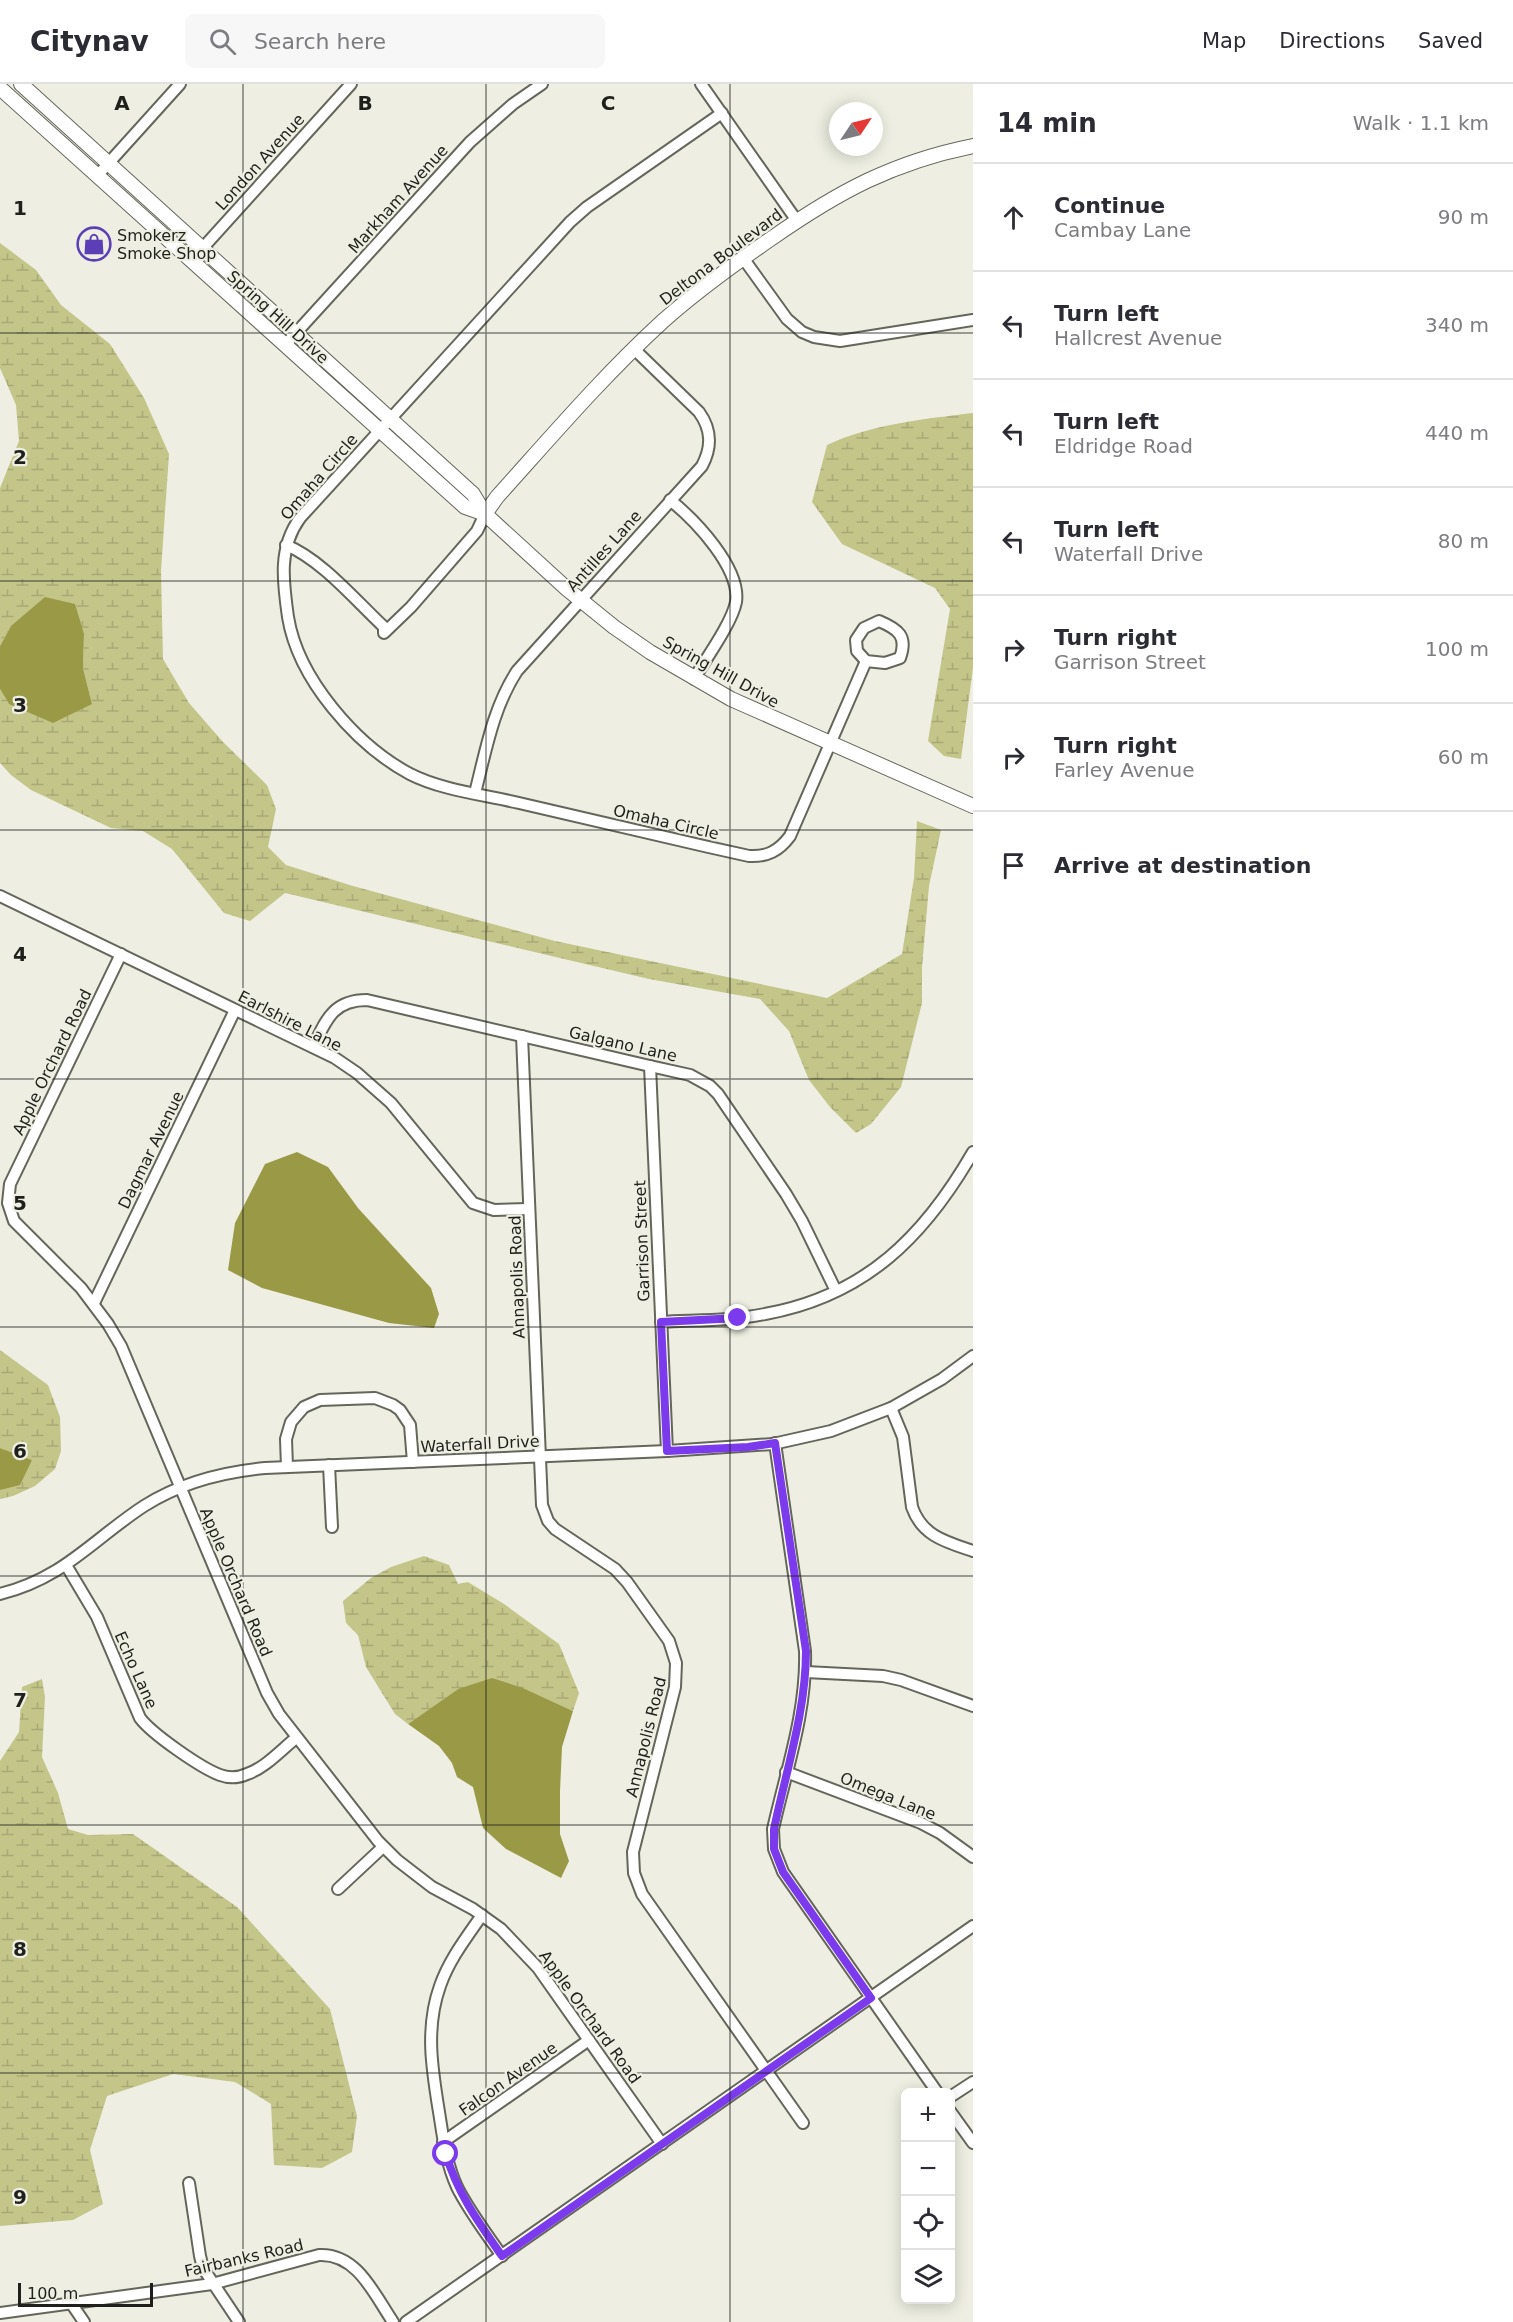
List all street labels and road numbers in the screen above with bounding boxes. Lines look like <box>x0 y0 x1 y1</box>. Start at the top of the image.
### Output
street label: London Avenue <box>212 110 308 214</box>
street label: Markham Avenue <box>344 141 452 257</box>
street label: Deltona Boulevard <box>656 205 786 309</box>
street label: Spring Hill Drive <box>223 267 333 367</box>
street label: Omaha Circle <box>276 430 362 524</box>
street label: Antilles Lane <box>563 506 645 596</box>
street label: Spring Hill Drive <box>660 632 782 712</box>
street label: Omaha Circle <box>611 801 721 843</box>
street label: Apple Orchard Road <box>8 986 96 1138</box>
street label: Earlshire Lane <box>235 987 345 1055</box>
street label: Galgano Lane <box>567 1022 679 1066</box>
street label: Dagmar Avenue <box>114 1088 188 1212</box>
street label: Garrison Street <box>630 1180 654 1302</box>
street label: Annapolis Road <box>505 1215 529 1339</box>
street label: Waterfall Drive <box>420 1431 540 1457</box>
street label: Apple Orchard Road <box>196 1505 276 1659</box>
street label: Echo Lane <box>111 1628 161 1712</box>
street label: Annapolis Road <box>622 1675 670 1799</box>
street label: Omega Lane <box>837 1768 939 1824</box>
street label: Apple Orchard Road <box>535 1947 645 2087</box>
street label: Falcon Avenue <box>455 2038 561 2120</box>
street label: Fairbanks Road <box>183 2235 305 2281</box>

